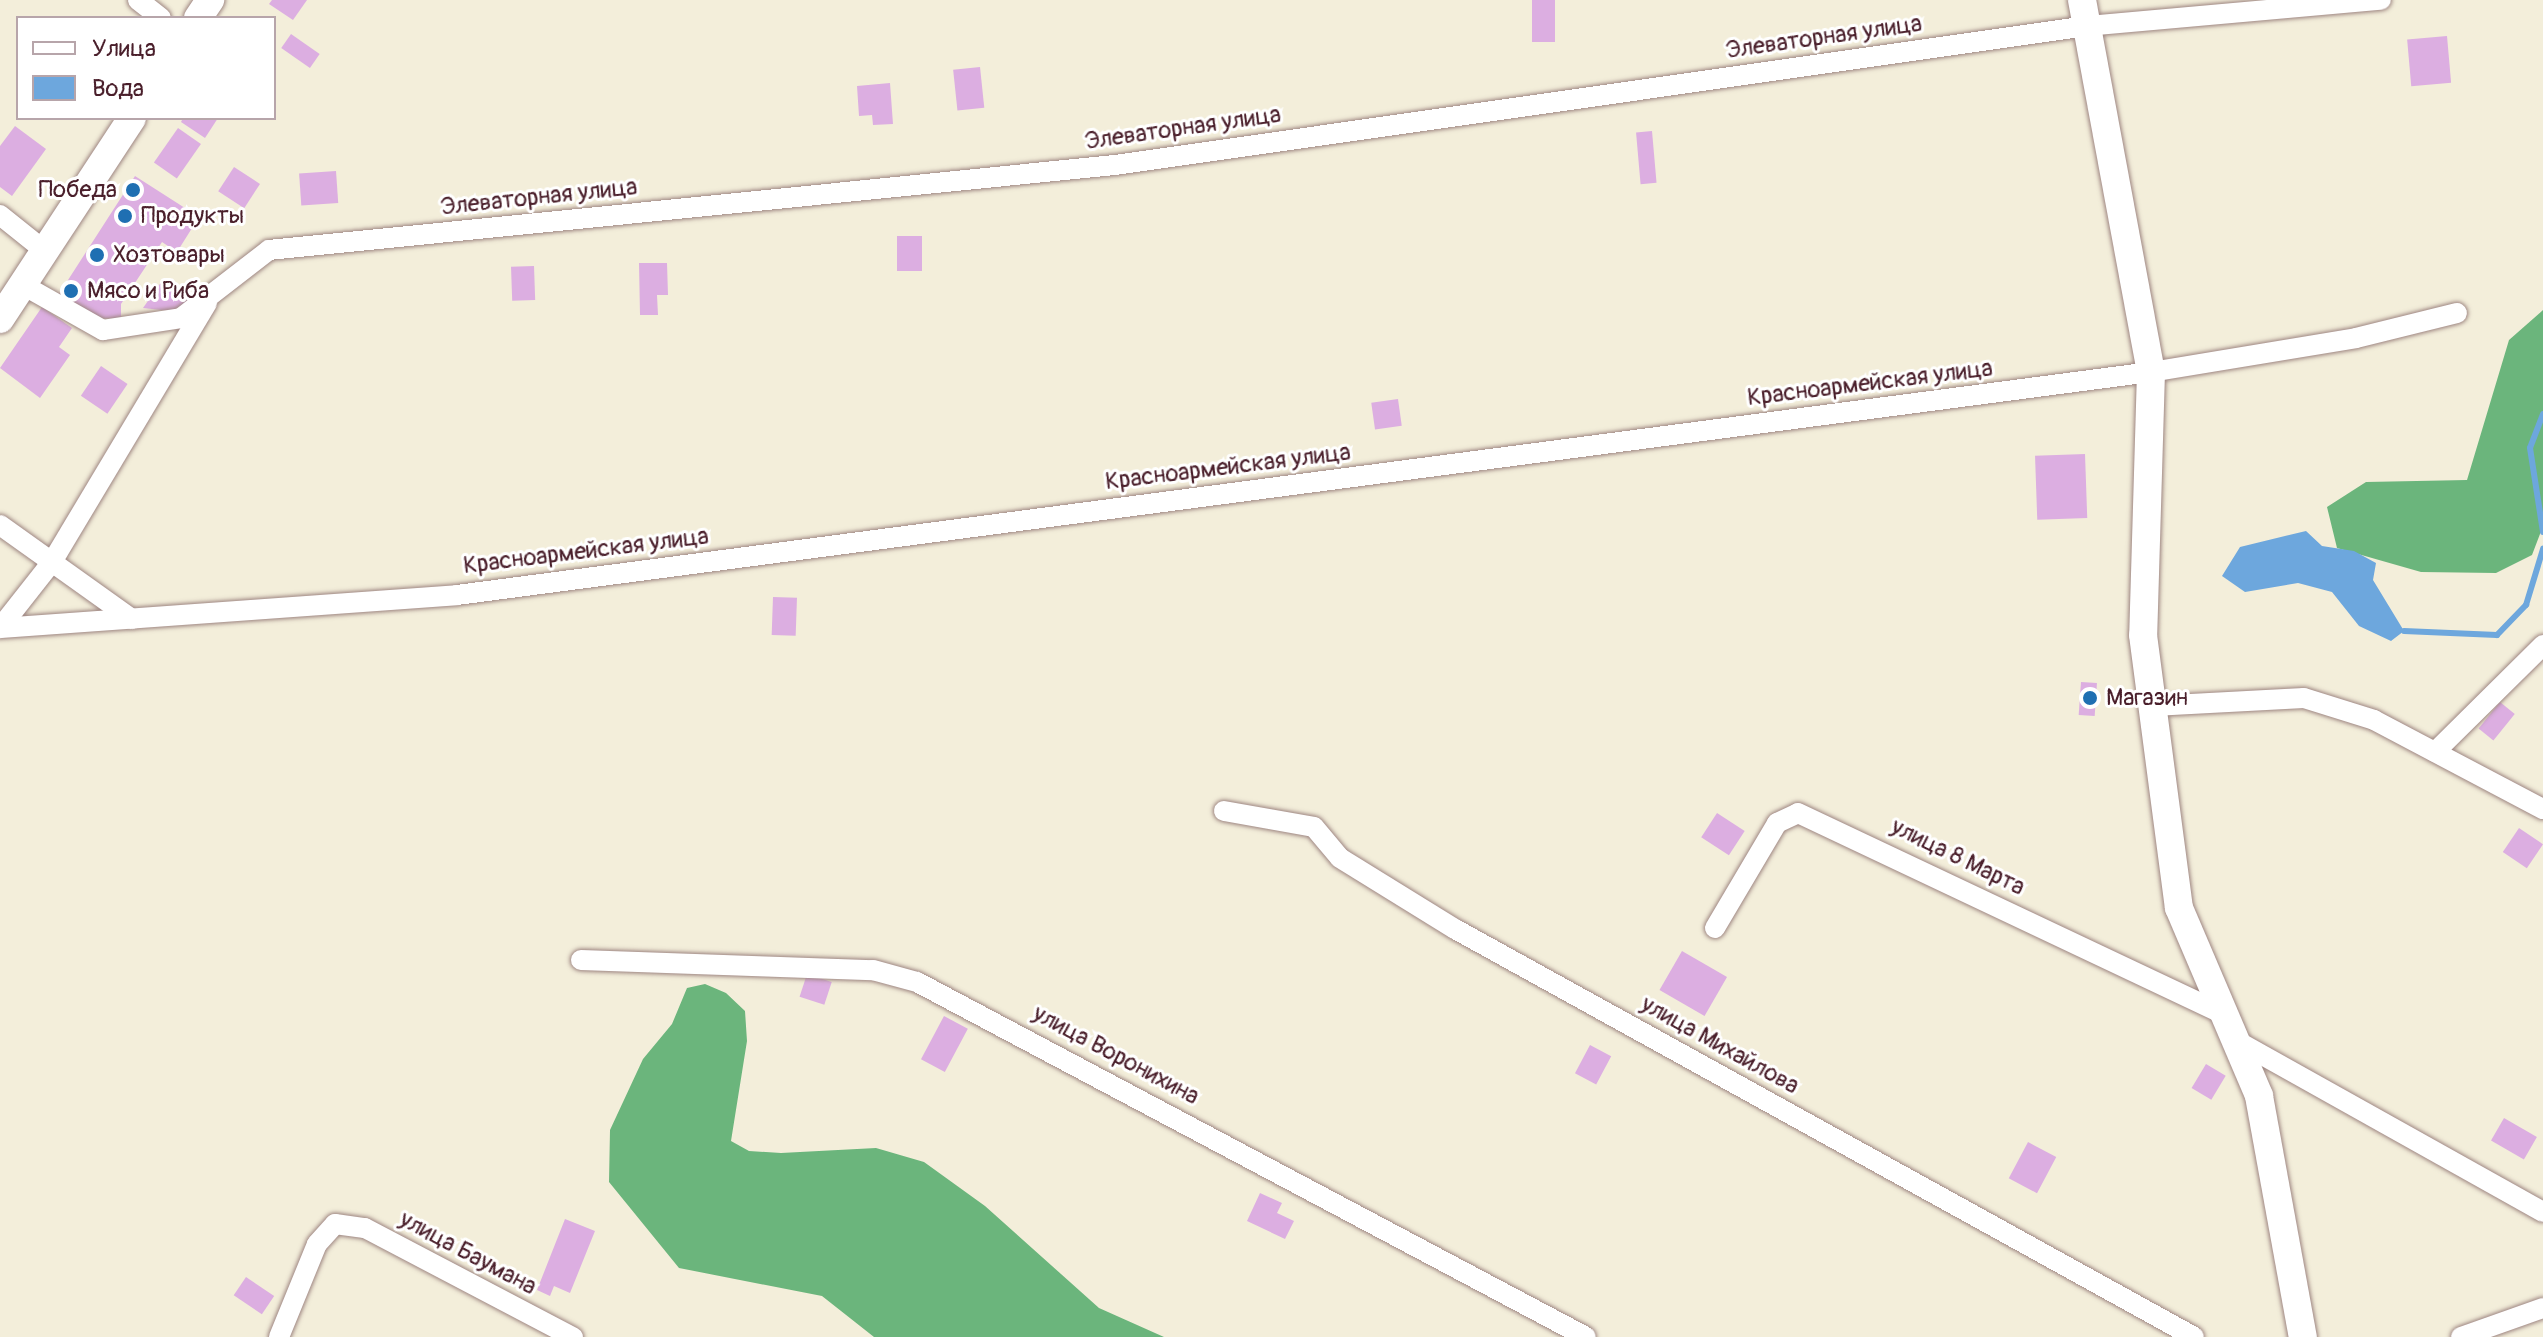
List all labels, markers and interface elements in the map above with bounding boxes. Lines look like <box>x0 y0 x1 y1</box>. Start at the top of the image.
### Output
street label: Элеваторная улица <box>1724 9 1924 65</box>
legend <box>16 16 276 120</box>
text: Улица <box>92 34 156 63</box>
text: Вода <box>92 74 144 103</box>
street label: Элеваторная улица <box>1083 100 1283 156</box>
street label: Элеваторная улица <box>439 172 639 222</box>
place label: Победа <box>39 176 117 204</box>
marker: Победа <box>124 181 142 199</box>
place label: Продукты <box>141 202 244 230</box>
marker: Продукты <box>116 207 134 225</box>
place label: Хозтовары <box>113 241 225 269</box>
marker: Хозтовары <box>88 246 106 264</box>
place label: Мясо и Риба <box>87 277 209 305</box>
marker: Мясо и Риба <box>62 282 80 300</box>
street label: Красноармейская улица <box>1746 354 1994 412</box>
street label: Красноармейская улица <box>1104 438 1352 496</box>
street label: Красноармейская улица <box>462 522 710 580</box>
place label: Магазин <box>2106 684 2188 712</box>
marker: Магазин <box>2081 689 2099 707</box>
street label: улица 8 Марта <box>1886 812 2030 902</box>
street label: улица Михайлова <box>1636 990 1804 1100</box>
street label: улица Воронихина <box>1028 999 1204 1111</box>
street label: улица Баумана <box>395 1205 541 1301</box>

